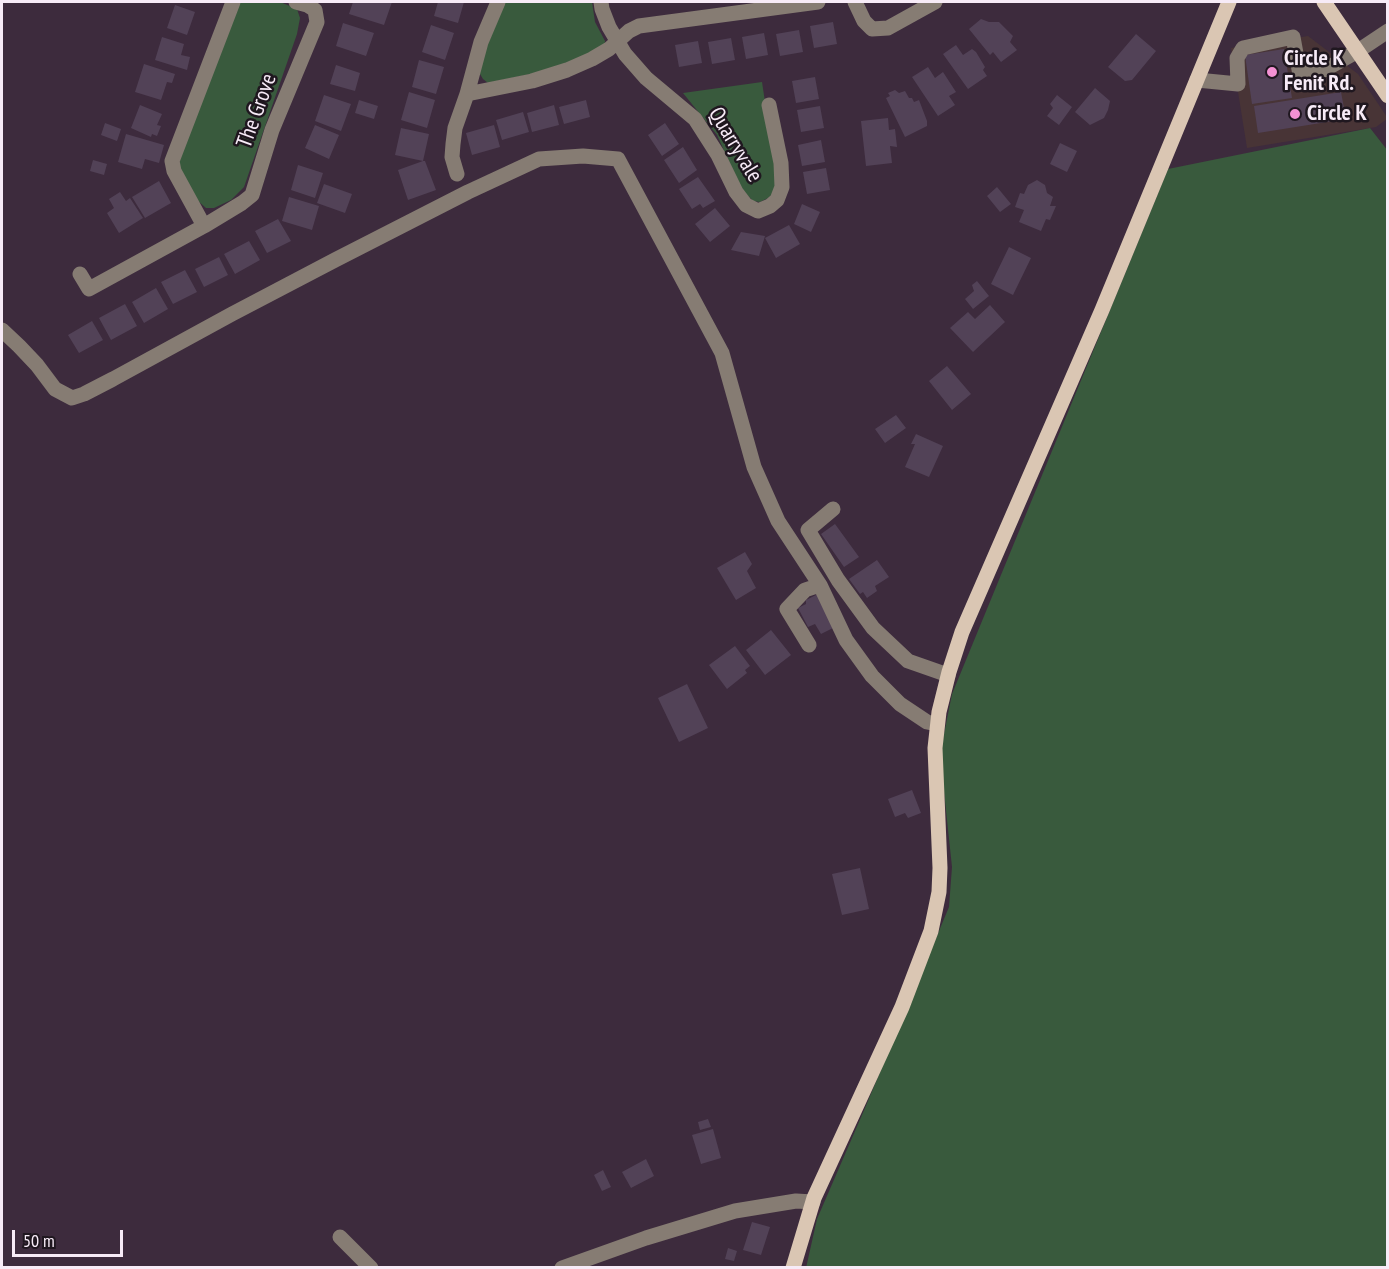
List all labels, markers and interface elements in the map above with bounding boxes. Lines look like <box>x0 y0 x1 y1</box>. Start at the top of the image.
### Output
place label: Circle K Fenit Rd. <box>1284 46 1354 98</box>
marker: Circle K Fenit Rd. <box>1265 65 1279 79</box>
street label: The Grove <box>231 70 283 152</box>
place label: Circle K <box>1307 101 1367 127</box>
street label: Quarryvale <box>702 103 768 187</box>
marker: Circle K <box>1288 107 1302 121</box>
scale bar <box>15 1218 126 1256</box>
text: 50 m <box>23 1229 55 1252</box>

